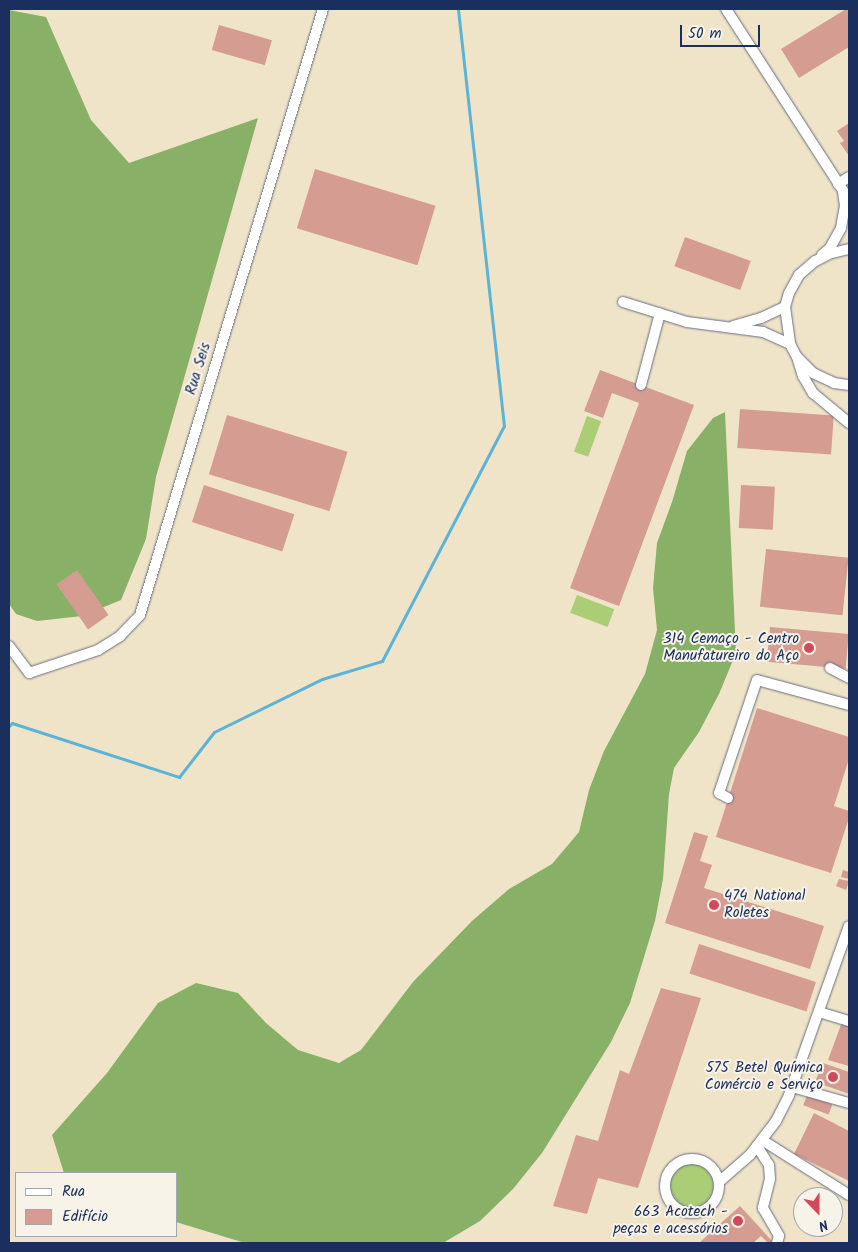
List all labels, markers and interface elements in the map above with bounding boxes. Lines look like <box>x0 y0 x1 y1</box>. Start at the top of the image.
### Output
scale bar <box>683 15 763 47</box>
text: 50 m <box>688 22 722 46</box>
street label: Rua Seis <box>183 341 215 397</box>
place label: 314 Cemaço - Centro Manufatureiro do Aço <box>663 630 799 665</box>
marker: 314 Cemaço - Centro Manufatureiro do Aço <box>803 642 815 654</box>
place label: 474 National Roletes <box>724 887 806 922</box>
marker: 474 National Roletes <box>708 899 720 911</box>
place label: 575 Betel Química Comércio e Serviço <box>705 1059 823 1094</box>
marker: 575 Betel Química Comércio e Serviço <box>827 1071 839 1083</box>
legend <box>15 1172 178 1237</box>
text: Rua <box>62 1180 85 1204</box>
north arrow <box>793 1187 843 1237</box>
place label: 663 Acotech - peças e acessórios <box>613 1203 728 1238</box>
text: Edifício <box>62 1205 108 1229</box>
text: N <box>815 1213 831 1237</box>
marker: 663 Acotech - peças e acessórios <box>732 1215 744 1227</box>

